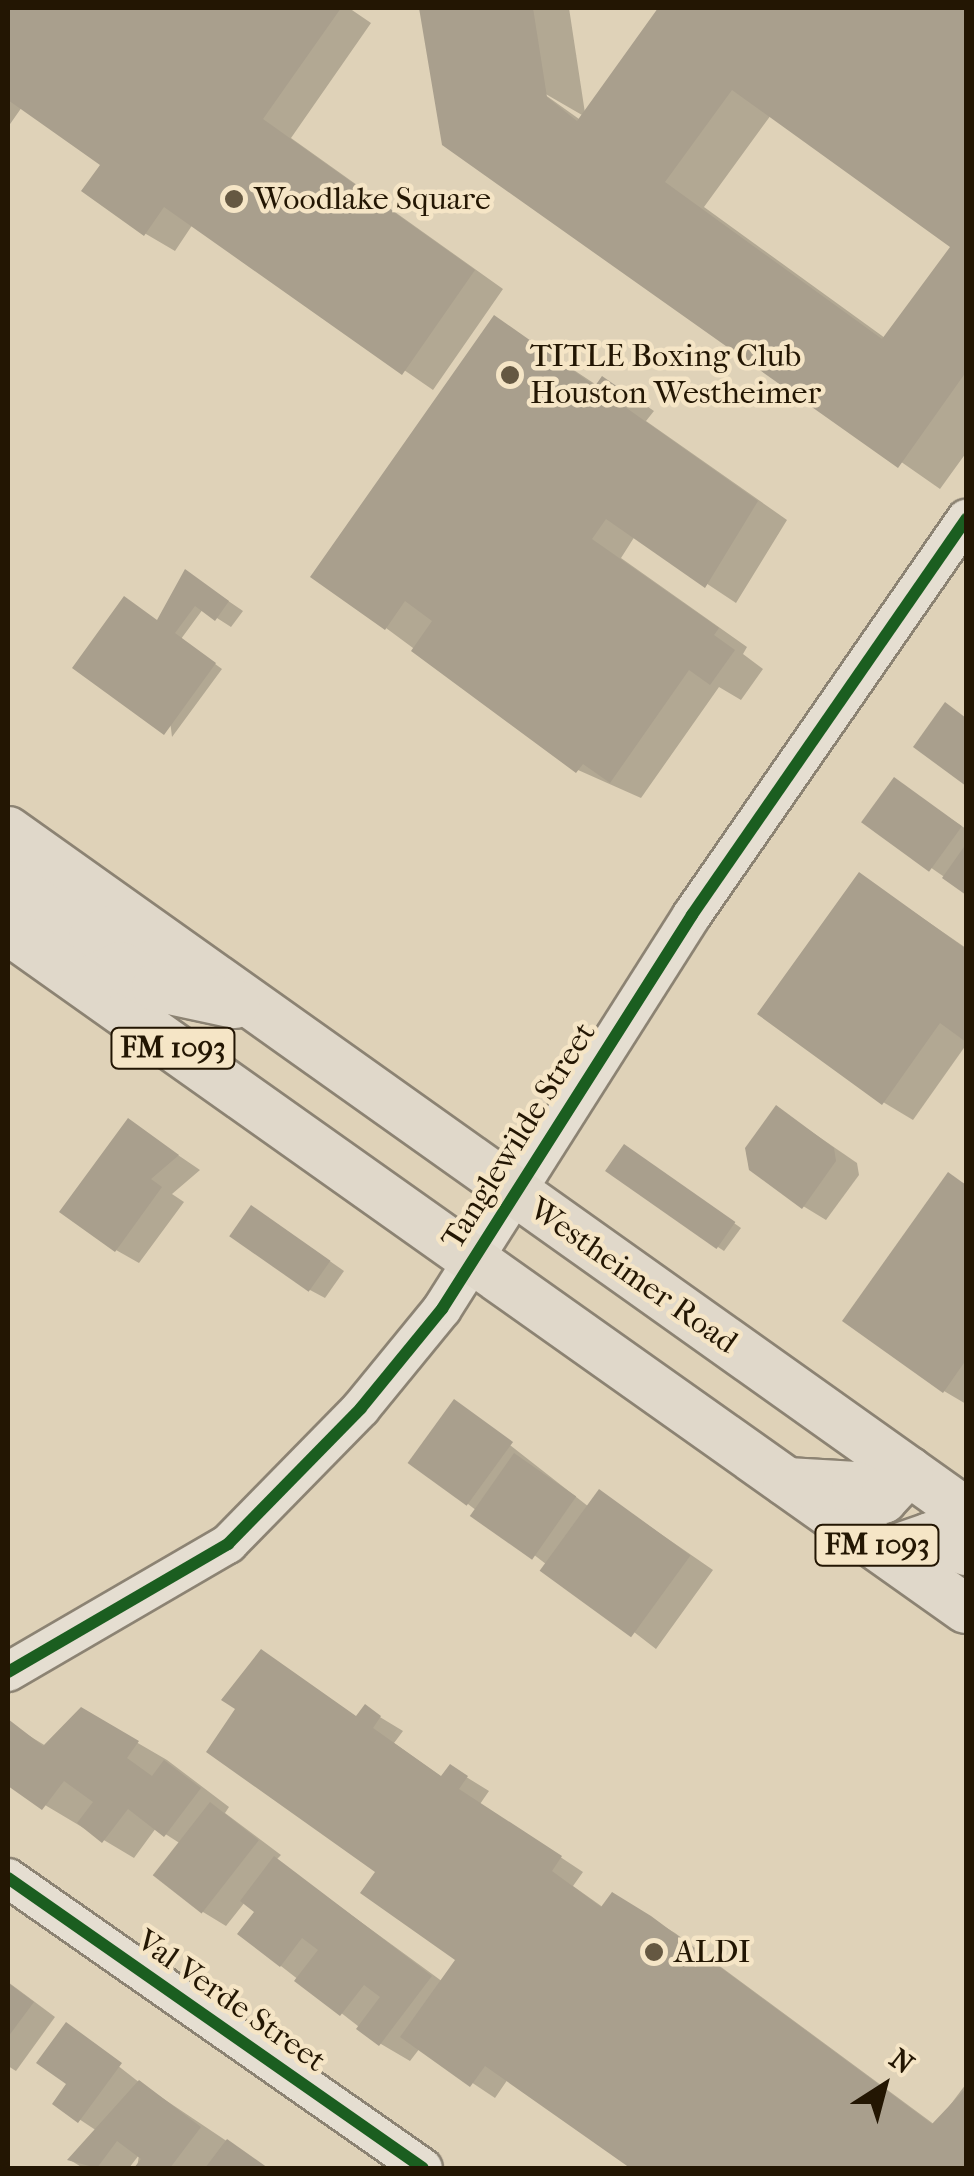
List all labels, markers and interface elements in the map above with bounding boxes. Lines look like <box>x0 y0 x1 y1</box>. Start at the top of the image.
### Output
place label: Woodlake Square <box>254 180 491 218</box>
marker: Woodlake Square <box>223 188 245 210</box>
place label: TITLE Boxing Club Houston Westheimer <box>530 338 821 413</box>
marker: TITLE Boxing Club Houston Westheimer <box>499 364 521 386</box>
street label: Tanglewilde Street <box>434 1016 604 1256</box>
road number: FM 1093 <box>108 1023 238 1073</box>
street label: Westheimer Road <box>521 1190 745 1362</box>
road number: FM 1093 <box>812 1520 942 1570</box>
street label: Val Verde Street <box>129 1922 333 2080</box>
place label: ALDI <box>674 1933 751 1971</box>
marker: ALDI <box>643 1941 665 1963</box>
north arrow <box>834 2036 934 2136</box>
text: N <box>884 2042 920 2081</box>

